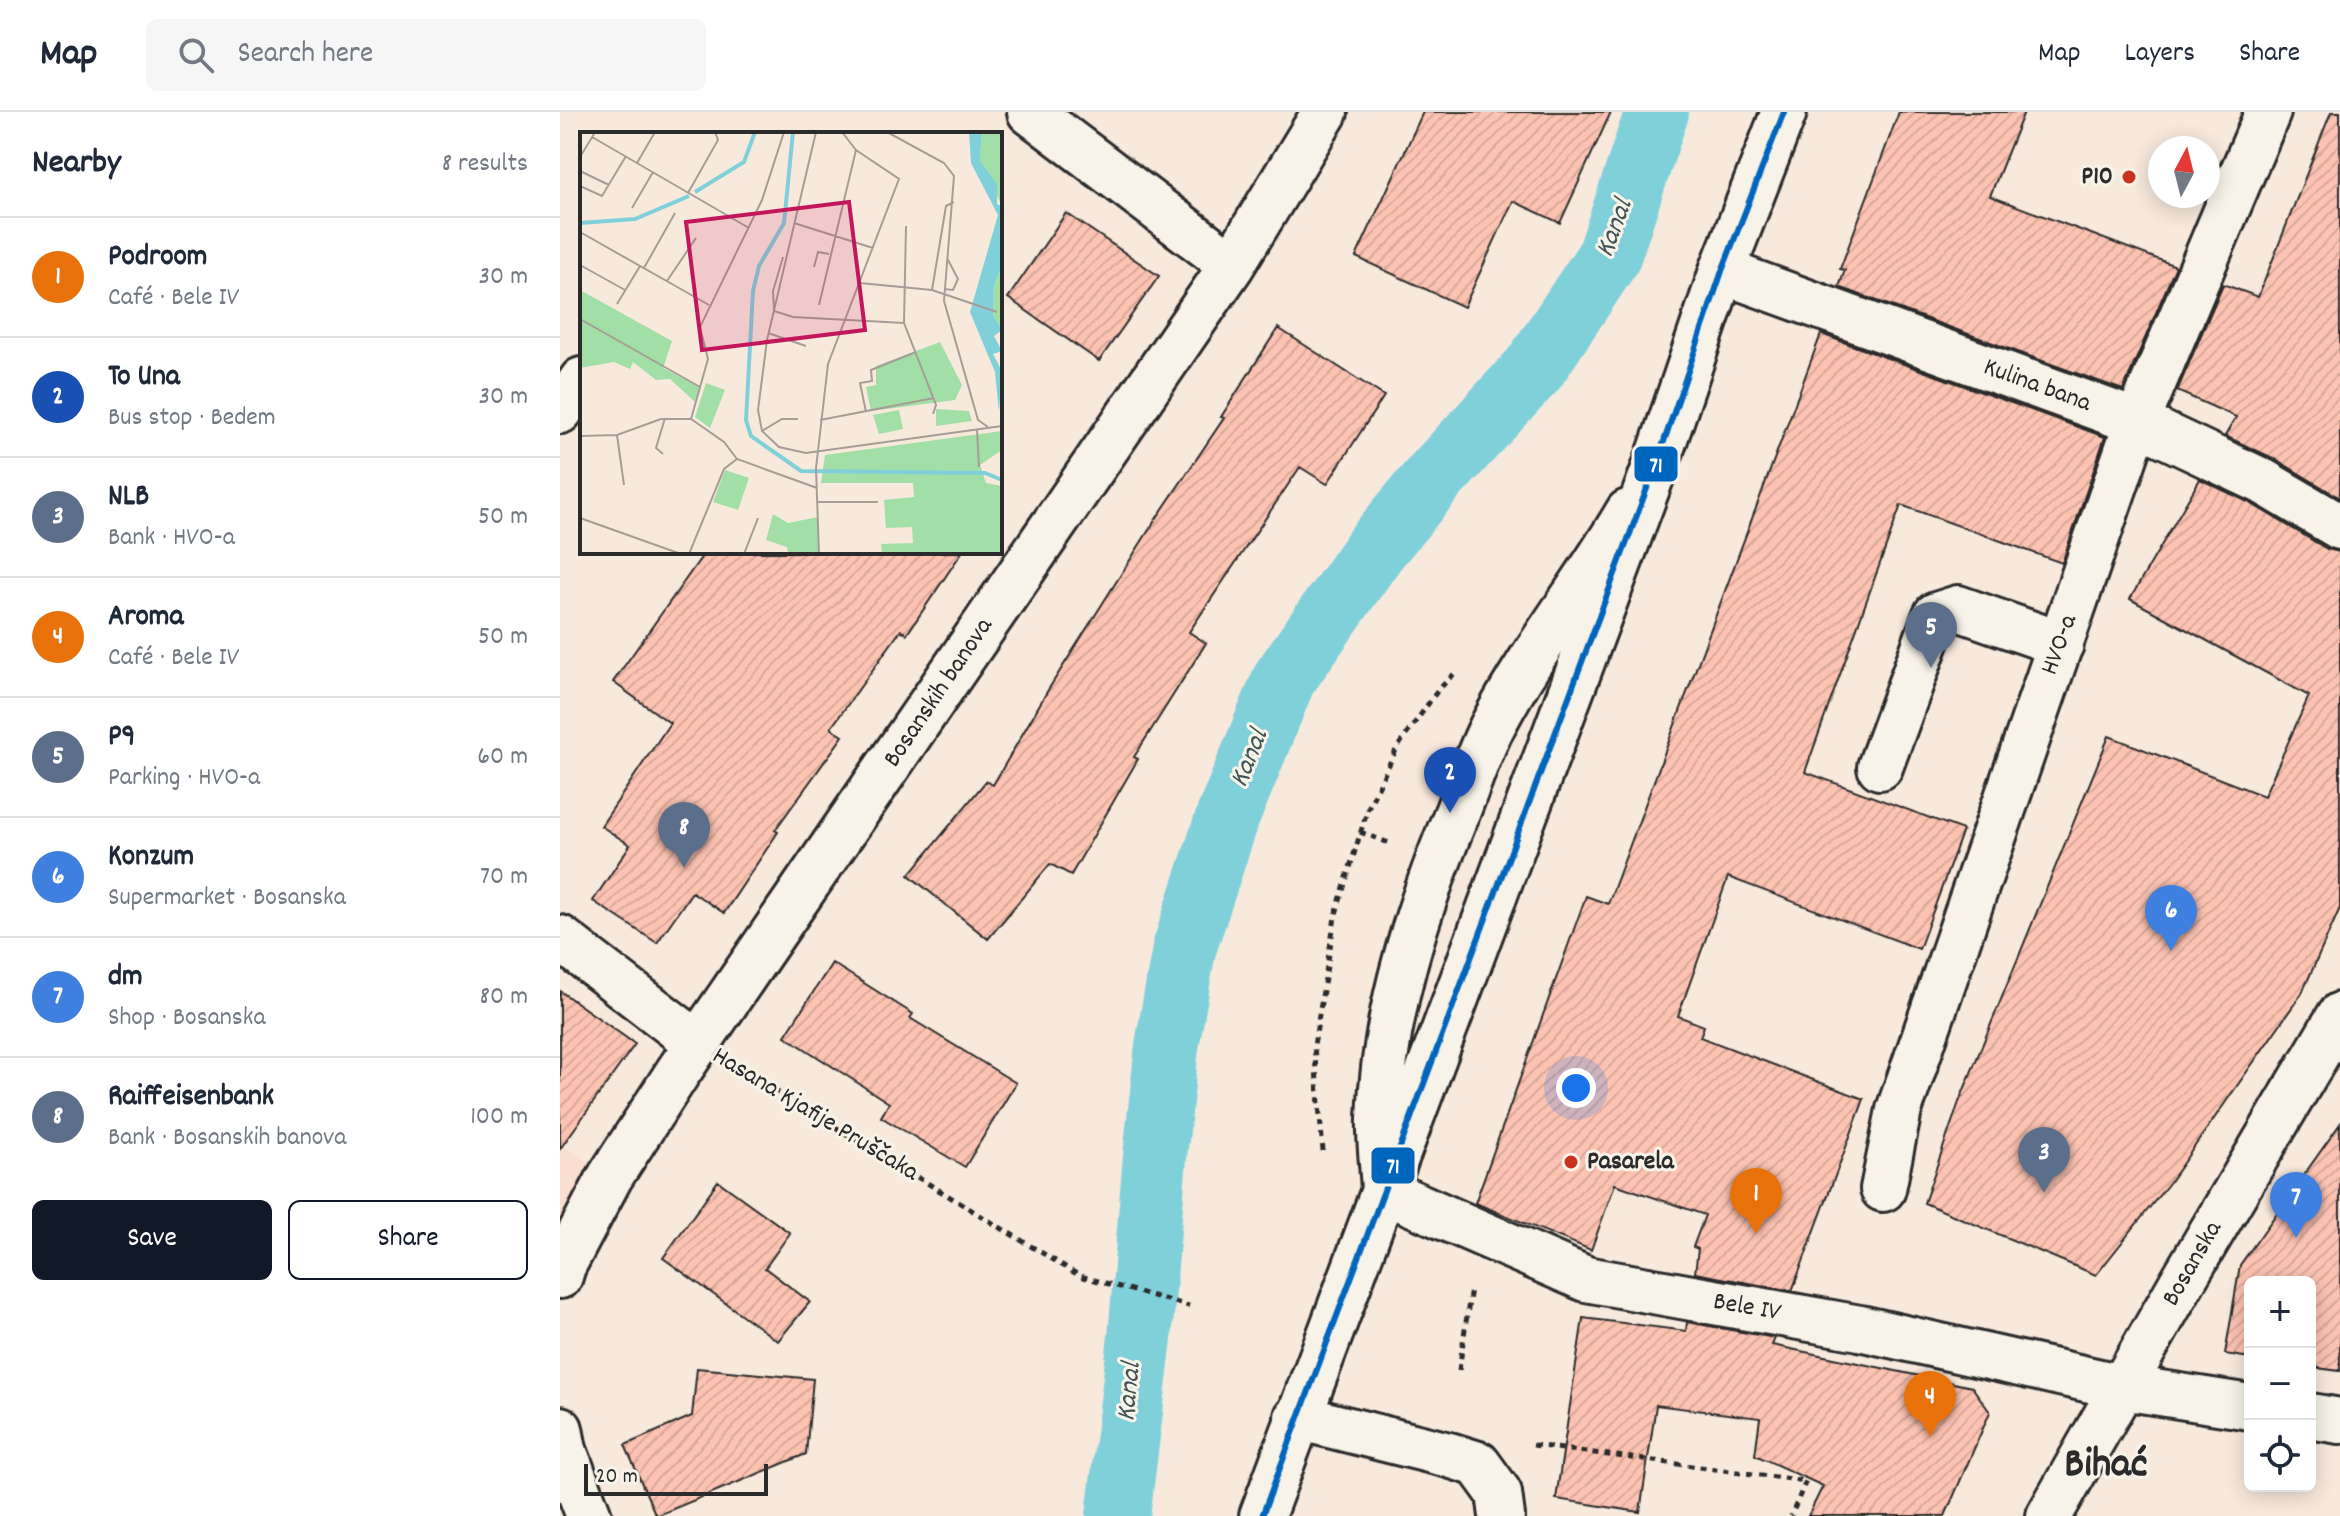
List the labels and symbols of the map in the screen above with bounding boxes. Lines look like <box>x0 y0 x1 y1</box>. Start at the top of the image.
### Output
inset map <box>580 132 1002 554</box>
north arrow <box>2148 136 2220 208</box>
place label: P10 <box>2081 159 2113 196</box>
marker: P10 <box>2120 168 2138 186</box>
water label: Kanal <box>1587 192 1646 264</box>
street label: Kulina bana <box>1978 349 2097 423</box>
line badge: 71 <box>1633 445 1679 483</box>
text: 71 <box>1649 452 1663 483</box>
pin: 5 <box>1905 602 1957 668</box>
street label: HVO-a <box>2032 609 2088 680</box>
street label: Bosanskih banova <box>875 610 1003 775</box>
water label: Kanal <box>1221 722 1281 794</box>
pin: 2 <box>1424 747 1476 813</box>
pin: 8 <box>658 802 710 868</box>
pin: 6 <box>2145 885 2197 951</box>
street label: Hasana Kjafije Pruščaka <box>705 1039 926 1192</box>
your location <box>1556 1068 1596 1108</box>
pin: 3 <box>2018 1127 2070 1193</box>
place label: Pasarela <box>1587 1144 1674 1181</box>
line badge: 71 <box>1370 1146 1416 1185</box>
text: 71 <box>1386 1153 1400 1184</box>
marker: Pasarela <box>1562 1153 1580 1171</box>
pin: 1 <box>1730 1168 1782 1234</box>
pin: 7 <box>2270 1172 2322 1238</box>
street label: Bosanska <box>2154 1214 2233 1313</box>
street label: Bele IV <box>1710 1284 1784 1332</box>
water label: Kanal <box>1108 1358 1154 1423</box>
pin: 4 <box>1904 1371 1956 1437</box>
district label: Bihać <box>2064 1437 2148 1497</box>
scale bar <box>584 1460 768 1496</box>

